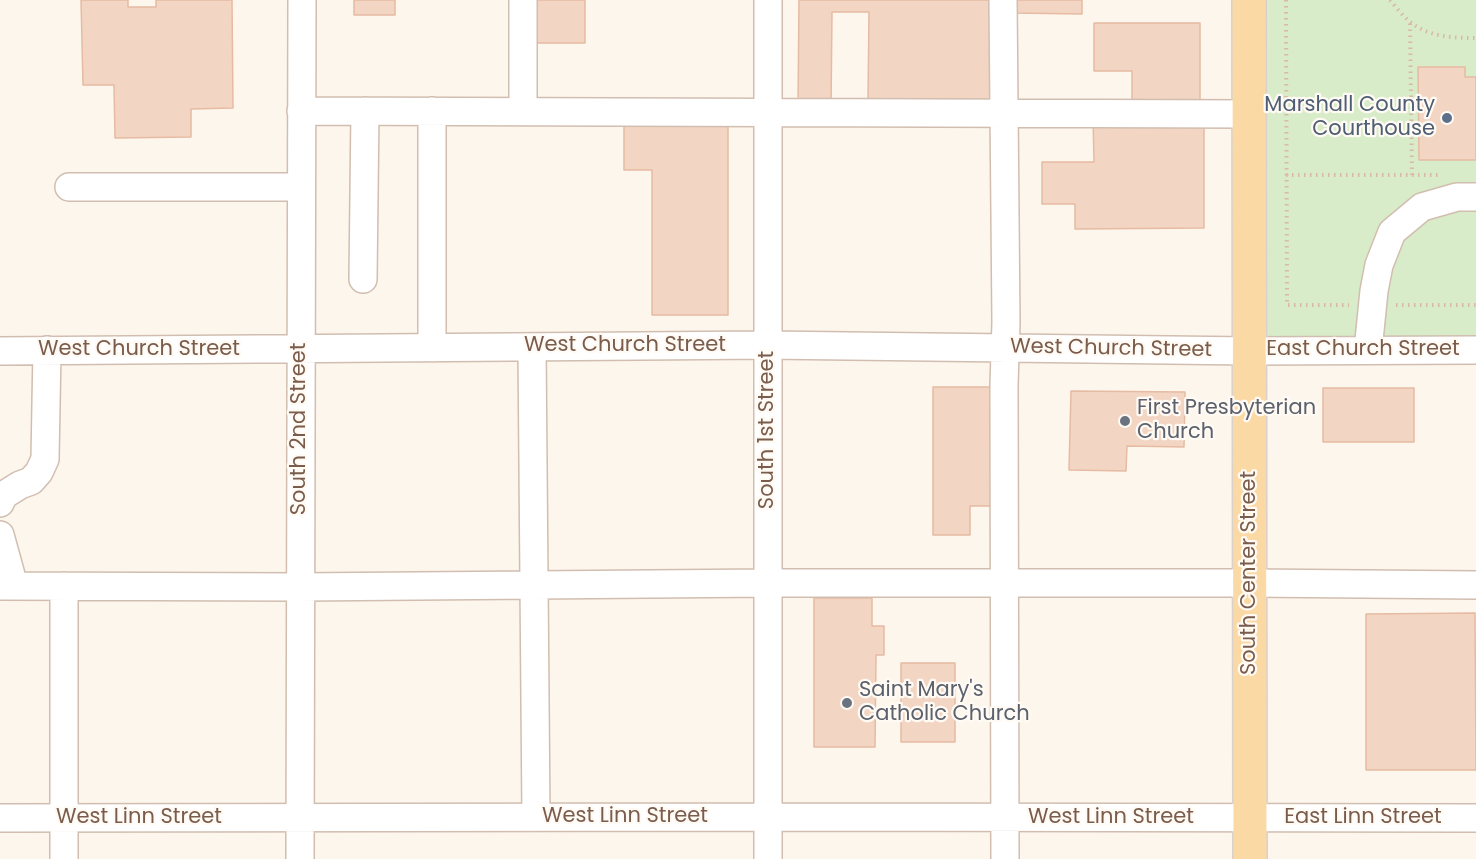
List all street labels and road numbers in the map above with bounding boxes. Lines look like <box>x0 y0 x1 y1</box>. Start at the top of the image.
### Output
street label: West Church Street <box>524 333 726 359</box>
street label: West Church Street <box>1010 335 1212 363</box>
street label: West Church Street <box>38 337 240 363</box>
street label: East Church Street <box>1266 337 1460 363</box>
street label: South 2nd Street <box>287 343 313 515</box>
street label: South 1st Street <box>755 351 781 509</box>
street label: South Center Street <box>1237 471 1263 675</box>
street label: West Linn Street <box>542 804 708 830</box>
street label: West Linn Street <box>56 805 222 831</box>
street label: West Linn Street <box>1028 805 1194 831</box>
street label: East Linn Street <box>1284 805 1442 831</box>

